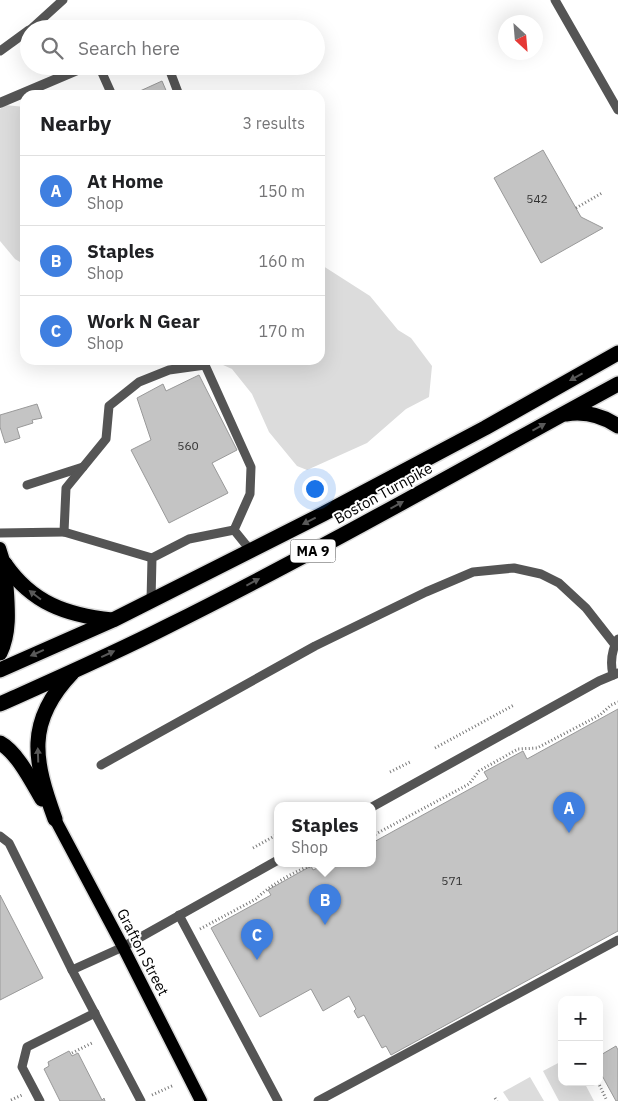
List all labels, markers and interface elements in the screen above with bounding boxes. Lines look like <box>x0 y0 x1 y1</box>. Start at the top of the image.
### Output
north arrow <box>498 15 543 60</box>
search box <box>20 20 325 75</box>
icon: search <box>38 34 66 62</box>
text: Search here <box>78 36 180 60</box>
text: Nearby <box>40 109 111 137</box>
text: 3 results <box>242 113 305 133</box>
text: At Home <box>87 169 164 193</box>
text: A <box>51 181 61 201</box>
text: 150 m <box>258 181 305 201</box>
house number: 542 <box>526 191 548 206</box>
text: Shop <box>87 193 124 213</box>
text: Staples <box>87 239 154 263</box>
text: B <box>51 251 61 271</box>
text: 160 m <box>258 251 305 271</box>
text: Shop <box>87 263 124 283</box>
text: Work N Gear <box>87 309 200 333</box>
text: C <box>51 321 61 341</box>
text: 170 m <box>258 321 305 341</box>
text: Shop <box>87 333 124 353</box>
one-way arrow <box>569 373 582 382</box>
one-way arrow <box>532 423 546 431</box>
house number: 560 <box>177 438 199 453</box>
street label: Boston Turnpike <box>330 458 436 528</box>
your location <box>302 476 328 502</box>
one-way arrow <box>390 501 403 510</box>
one-way arrow <box>302 517 316 525</box>
road number: MA 9 <box>290 540 336 562</box>
one-way arrow <box>246 578 261 586</box>
one-way arrow <box>29 590 42 601</box>
one-way arrow <box>30 649 44 657</box>
one-way arrow <box>101 650 115 658</box>
one-way arrow <box>34 747 42 763</box>
pin: A <box>553 792 585 833</box>
popup <box>274 802 376 867</box>
text: Staples <box>291 813 359 837</box>
text: Shop <box>291 837 328 857</box>
house number: 571 <box>441 873 463 888</box>
pin: B <box>309 884 341 925</box>
street label: Grafton Street <box>113 905 173 999</box>
pin: C <box>241 919 273 960</box>
map controls <box>558 996 603 1086</box>
button: + <box>558 996 603 1041</box>
button: − <box>558 1041 603 1086</box>

